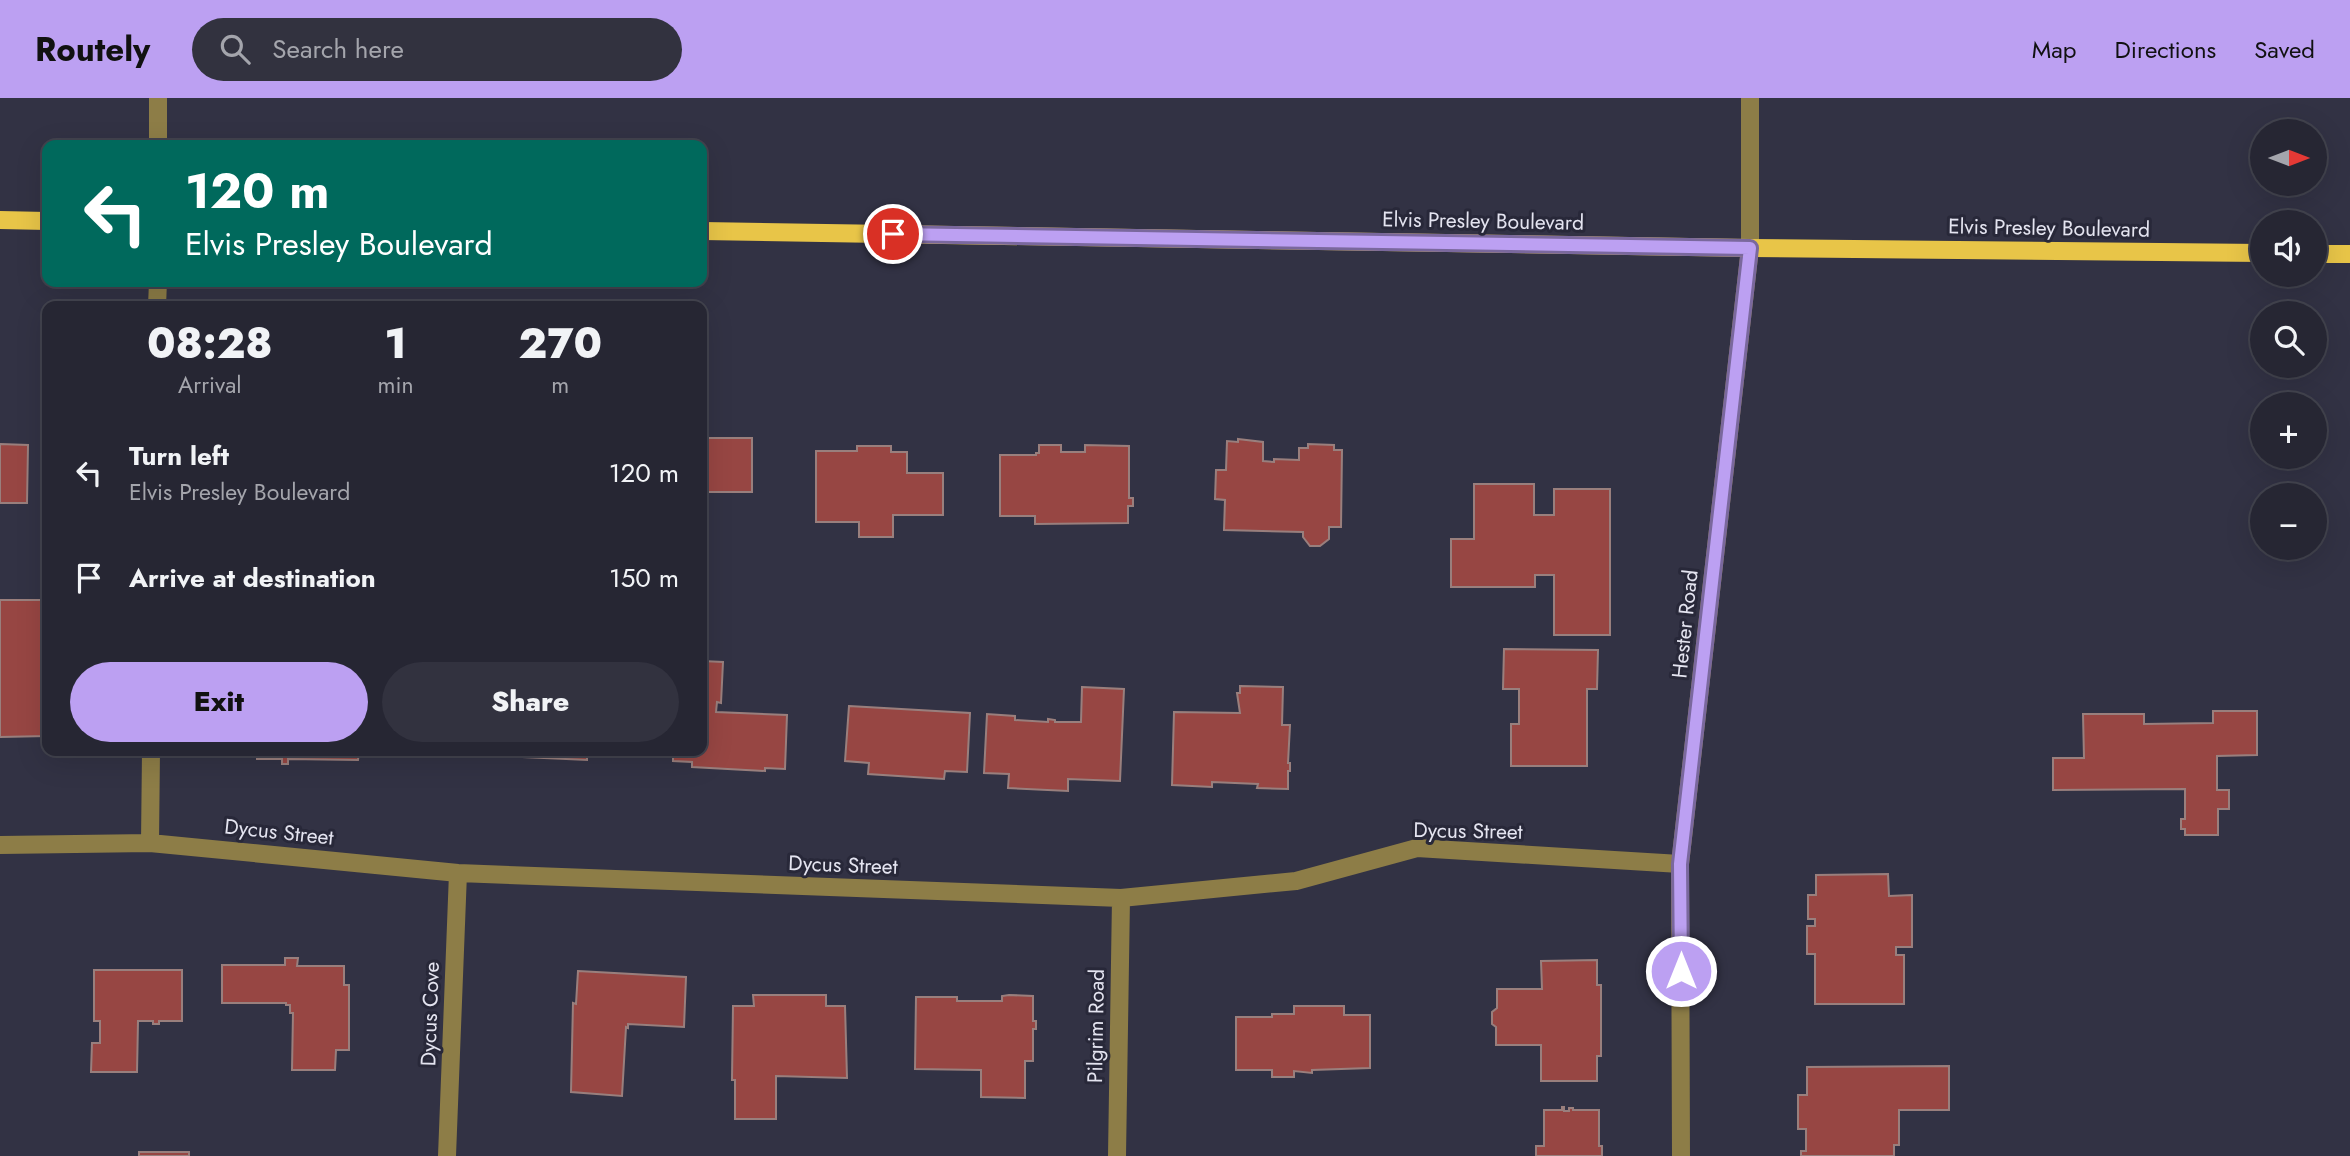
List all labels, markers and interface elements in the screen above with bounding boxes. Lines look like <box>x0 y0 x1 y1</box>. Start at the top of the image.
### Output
search box <box>192 18 682 81</box>
text: Routely <box>35 26 150 73</box>
icon: search <box>216 30 254 68</box>
text: Search here <box>272 30 404 68</box>
text: Map <box>2032 32 2077 67</box>
text: Directions <box>2115 32 2216 67</box>
text: Saved <box>2254 32 2315 67</box>
north arrow <box>2250 119 2328 196</box>
map controls <box>2250 119 2327 560</box>
text: 120 m <box>185 156 329 226</box>
icon: left <box>70 168 161 259</box>
pin <box>863 204 923 264</box>
street label: Elvis Presley Boulevard <box>1382 204 1584 238</box>
button: sound <box>2250 210 2327 287</box>
street label: Elvis Presley Boulevard <box>1948 211 2150 245</box>
icon: arrive <box>874 215 912 253</box>
text: Elvis Presley Boulevard <box>185 221 493 267</box>
button: search <box>2250 301 2327 378</box>
text: 08:28 <box>147 313 273 374</box>
text: 1 <box>385 313 407 374</box>
text: 270 <box>519 313 602 374</box>
text: Arrival <box>178 368 242 402</box>
text: min <box>378 368 414 402</box>
text: m <box>551 368 569 402</box>
button: + <box>2250 392 2327 469</box>
text: Turn left <box>129 437 229 475</box>
icon: left <box>70 454 108 492</box>
text: 120 m <box>609 454 679 492</box>
text: Elvis Presley Boulevard <box>129 475 350 509</box>
button: − <box>2250 483 2327 560</box>
icon: arrive <box>70 559 108 597</box>
text: Arrive at destination <box>129 559 376 597</box>
text: 150 m <box>609 559 679 597</box>
street label: Hester Road <box>1664 568 1706 680</box>
button: Exit <box>70 662 368 742</box>
button: Share <box>382 662 679 742</box>
street label: Dycus Street <box>223 811 335 853</box>
street label: Dycus Street <box>1413 815 1523 847</box>
street label: Dycus Street <box>788 848 898 882</box>
position arrow <box>1644 934 1718 1008</box>
street label: Dycus Cove <box>413 961 447 1067</box>
street label: Pilgrim Road <box>1080 969 1112 1083</box>

